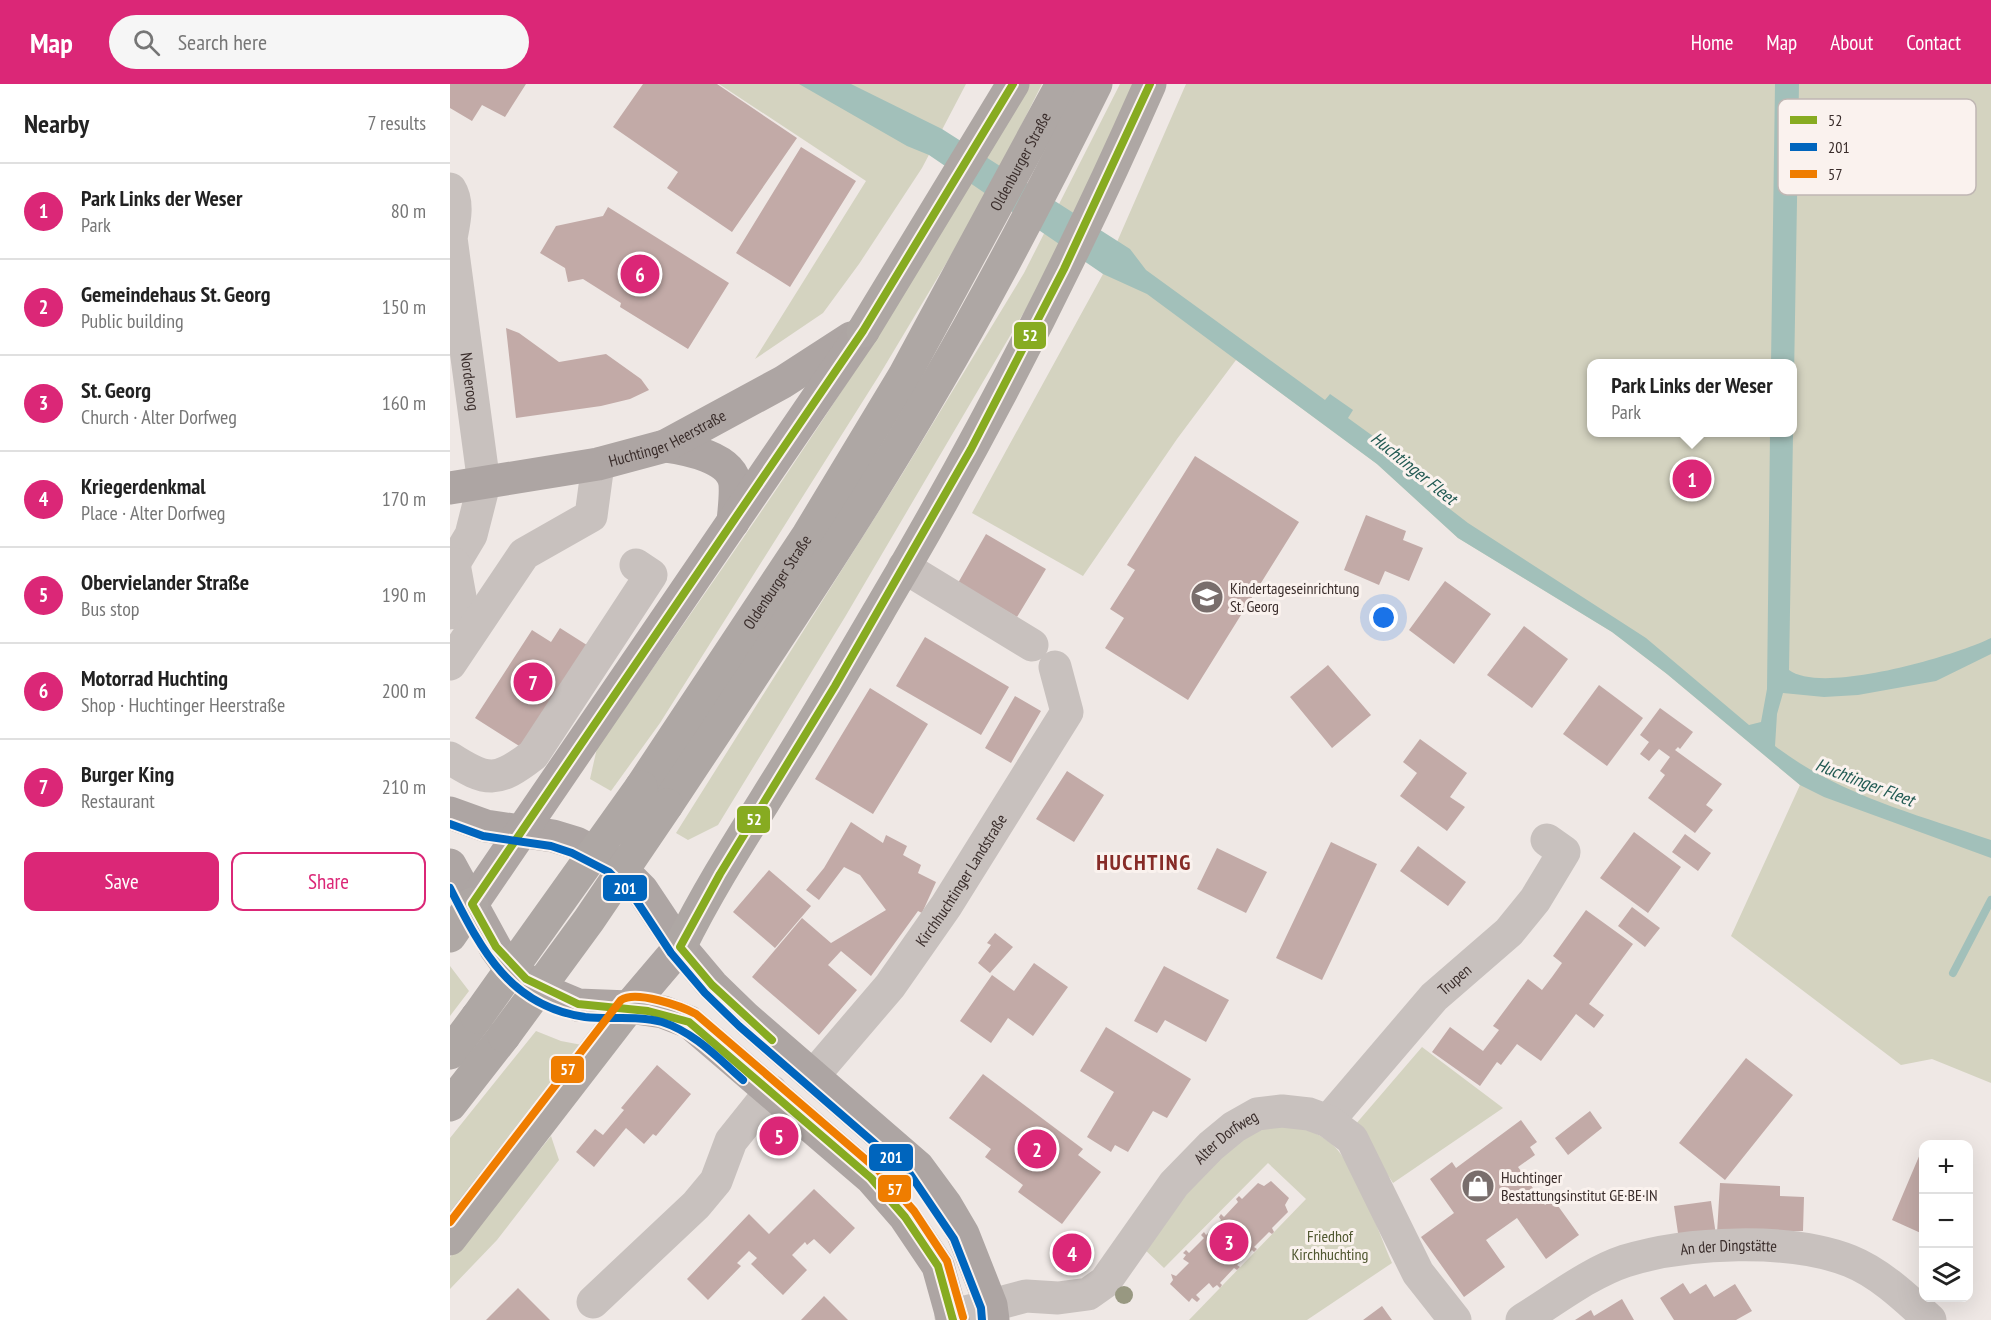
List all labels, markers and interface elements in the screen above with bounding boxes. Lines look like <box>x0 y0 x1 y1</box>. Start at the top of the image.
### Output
search box <box>109 15 529 69</box>
text: Map <box>30 24 73 61</box>
icon: search <box>130 26 163 59</box>
text: Search here <box>178 28 267 56</box>
text: Home <box>1691 29 1733 56</box>
text: Map <box>1766 29 1797 56</box>
text: About <box>1830 29 1873 56</box>
text: Contact <box>1906 29 1961 56</box>
legend <box>1778 99 1976 195</box>
text: Nearby <box>24 107 89 140</box>
street label: Oldenburger Straße <box>985 109 1055 214</box>
text: 7 results <box>368 110 426 136</box>
text: 52 <box>1828 110 1842 130</box>
text: 201 <box>1828 137 1850 157</box>
text: 57 <box>1828 164 1842 184</box>
text: Park Links der Weser <box>81 184 242 212</box>
text: 1 <box>39 198 48 224</box>
text: 80 m <box>391 198 426 224</box>
text: Park <box>81 212 111 238</box>
pin: 6 <box>620 252 660 297</box>
text: Gemeindehaus St. Georg <box>81 280 271 308</box>
text: 2 <box>39 294 48 320</box>
text: 150 m <box>382 294 426 320</box>
text: Public building <box>81 308 184 334</box>
line badge: 52 <box>1013 321 1047 350</box>
text: 52 <box>1022 325 1038 345</box>
street label: Norderoog <box>456 351 484 412</box>
popup <box>1587 359 1797 437</box>
text: Park Links der Weser <box>1611 371 1773 399</box>
text: St. Georg <box>81 376 151 404</box>
text: 3 <box>39 390 48 416</box>
text: 160 m <box>382 390 426 416</box>
text: Park <box>1611 399 1641 425</box>
text: Church · Alter Dorfweg <box>81 404 237 430</box>
street label: Huchtinger Heerstraße <box>606 405 729 471</box>
water label: Huchtinger Fleet <box>1366 426 1463 511</box>
pin: 1 <box>1672 456 1712 502</box>
text: Kriegerdenkmal <box>81 472 206 500</box>
text: 4 <box>39 486 48 512</box>
text: 170 m <box>382 486 426 512</box>
text: Place · Alter Dorfweg <box>81 500 225 526</box>
street label: Oldenburger Straße <box>738 531 815 633</box>
text: Obervielander Straße <box>81 568 249 596</box>
place label: Kindertageseinrichtung St. Georg <box>1230 578 1359 616</box>
school or university icon: Kindertageseinrichtung St. Georg <box>1189 579 1225 615</box>
text: 5 <box>39 582 48 608</box>
text: 190 m <box>382 582 426 608</box>
text: Bus stop <box>81 596 140 622</box>
your location <box>1369 603 1398 632</box>
pin: 7 <box>514 660 553 704</box>
text: Motorrad Huchting <box>81 664 228 692</box>
text: 6 <box>39 678 48 704</box>
text: 200 m <box>382 678 426 704</box>
text: Shop · Huchtinger Heerstraße <box>81 692 285 718</box>
water label: Huchtinger Fleet <box>1812 753 1919 812</box>
text: Burger King <box>81 760 174 788</box>
text: 7 <box>39 774 48 800</box>
text: 210 m <box>382 774 426 800</box>
text: Restaurant <box>81 788 155 814</box>
line badge: 52 <box>736 805 771 834</box>
text: 52 <box>746 809 762 829</box>
street label: Kirchhuchtinger Landstraße <box>911 810 1011 950</box>
district label: HUCHTING <box>1096 848 1192 876</box>
button: Save <box>24 852 219 911</box>
button: Share <box>231 852 426 911</box>
line badge: 201 <box>602 874 648 902</box>
text: 201 <box>614 878 636 898</box>
street label: Trupen <box>1433 959 1475 999</box>
line badge: 57 <box>550 1055 585 1084</box>
text: 57 <box>560 1059 576 1079</box>
street label: Alter Dorfweg <box>1189 1106 1261 1168</box>
pin: 5 <box>760 1114 798 1158</box>
pin: 2 <box>1018 1126 1056 1172</box>
map controls <box>1919 1140 1973 1302</box>
button: + <box>1919 1140 1973 1194</box>
line badge: 201 <box>868 1143 914 1172</box>
text: 201 <box>880 1147 902 1167</box>
place label: Huchtinger Bestattungsinstitut GE·BE·IN <box>1501 1167 1658 1205</box>
shop icon: Huchtinger Bestattungsinstitut GE·BE·IN <box>1460 1168 1496 1204</box>
line badge: 57 <box>877 1174 912 1203</box>
text: 57 <box>887 1179 903 1199</box>
button: − <box>1919 1194 1973 1248</box>
pin: 3 <box>1210 1220 1248 1264</box>
park label: Friedhof Kirchhuchting <box>1291 1226 1369 1264</box>
pin: 4 <box>1052 1230 1092 1276</box>
street label: An der Dingstätte <box>1679 1235 1778 1259</box>
button: layers <box>1919 1248 1973 1302</box>

